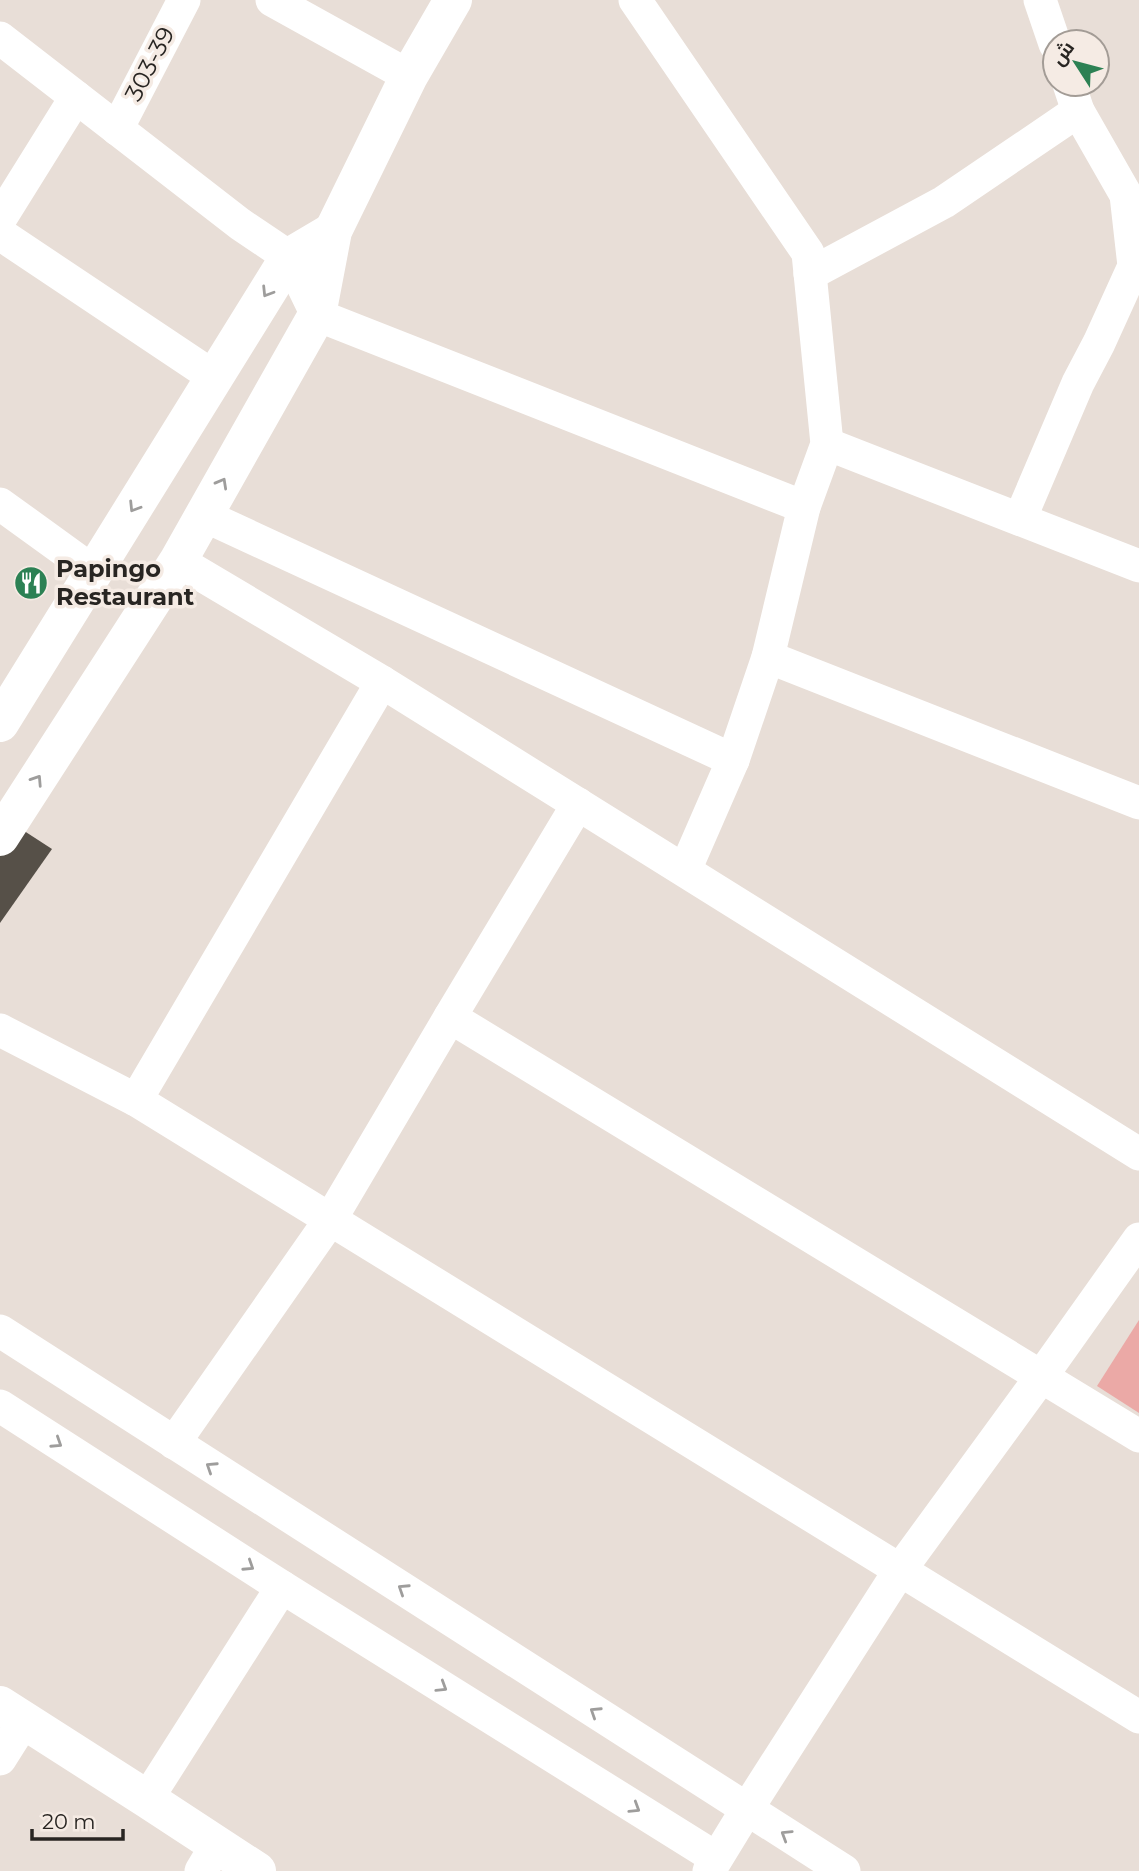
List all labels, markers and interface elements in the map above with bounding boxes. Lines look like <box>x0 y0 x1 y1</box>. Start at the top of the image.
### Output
street label: 303-39 <box>119 22 181 106</box>
north arrow <box>1041 28 1111 98</box>
text: ش <box>1046 37 1079 70</box>
one-way arrow <box>262 285 275 298</box>
one-way arrow <box>214 477 227 490</box>
one-way arrow <box>130 499 143 512</box>
place label: Papingo Restaurant <box>56 554 195 611</box>
restaurant icon: Papingo Restaurant <box>12 564 50 602</box>
one-way arrow <box>29 774 42 787</box>
one-way arrow <box>50 1435 63 1448</box>
one-way arrow <box>206 1462 219 1475</box>
one-way arrow <box>241 1557 254 1570</box>
one-way arrow <box>398 1585 411 1598</box>
one-way arrow <box>434 1678 447 1691</box>
one-way arrow <box>589 1707 602 1720</box>
scale bar <box>32 1798 122 1842</box>
one-way arrow <box>627 1799 640 1812</box>
text: 20 m <box>42 1809 96 1834</box>
one-way arrow <box>781 1830 794 1843</box>

